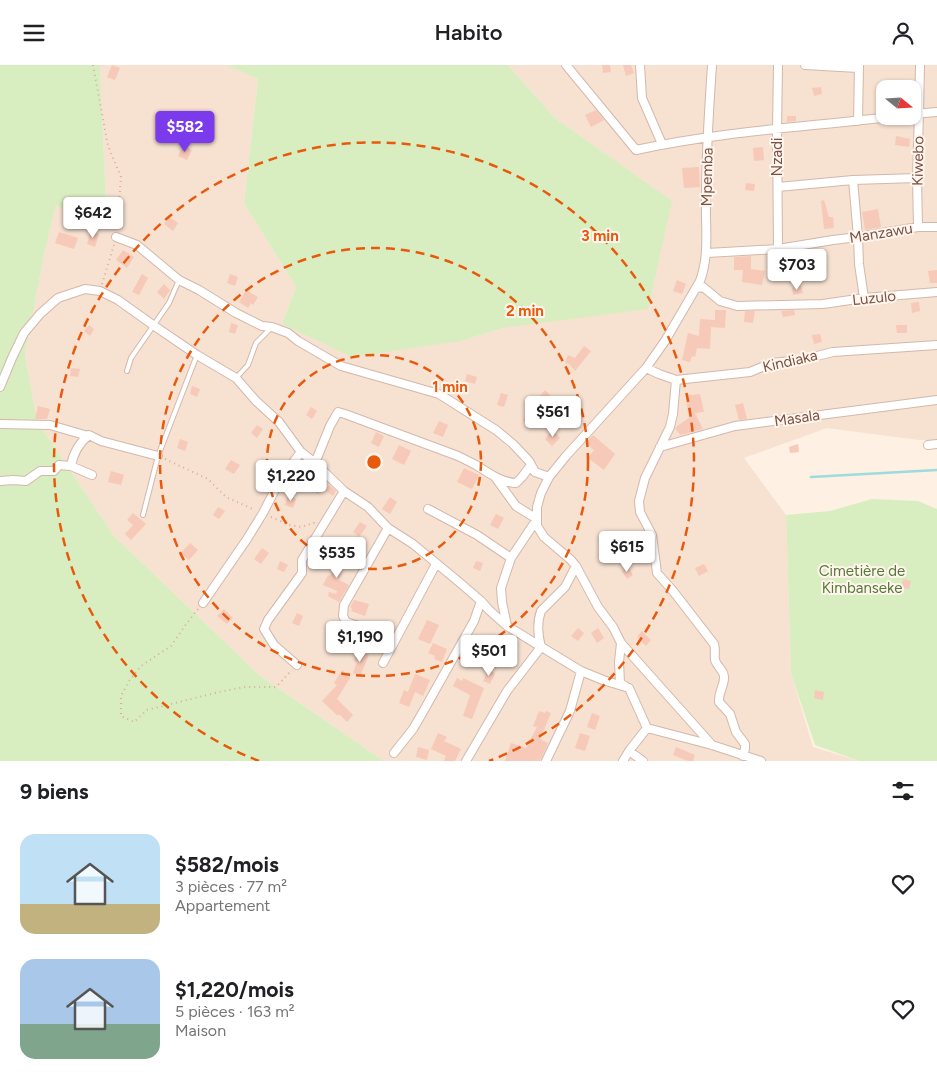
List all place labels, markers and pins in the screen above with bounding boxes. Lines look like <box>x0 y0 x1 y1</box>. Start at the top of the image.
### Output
pin: $582 <box>155 111 215 153</box>
pin: $642 <box>63 197 123 239</box>
pin: $703 <box>767 249 827 291</box>
pin: $561 <box>523 395 583 438</box>
centre of rings <box>365 453 383 471</box>
pin: $1,220 <box>250 459 332 502</box>
pin: $615 <box>597 531 657 573</box>
pin: $535 <box>307 537 367 579</box>
pin: $1,190 <box>319 621 401 663</box>
pin: $501 <box>459 635 519 677</box>

